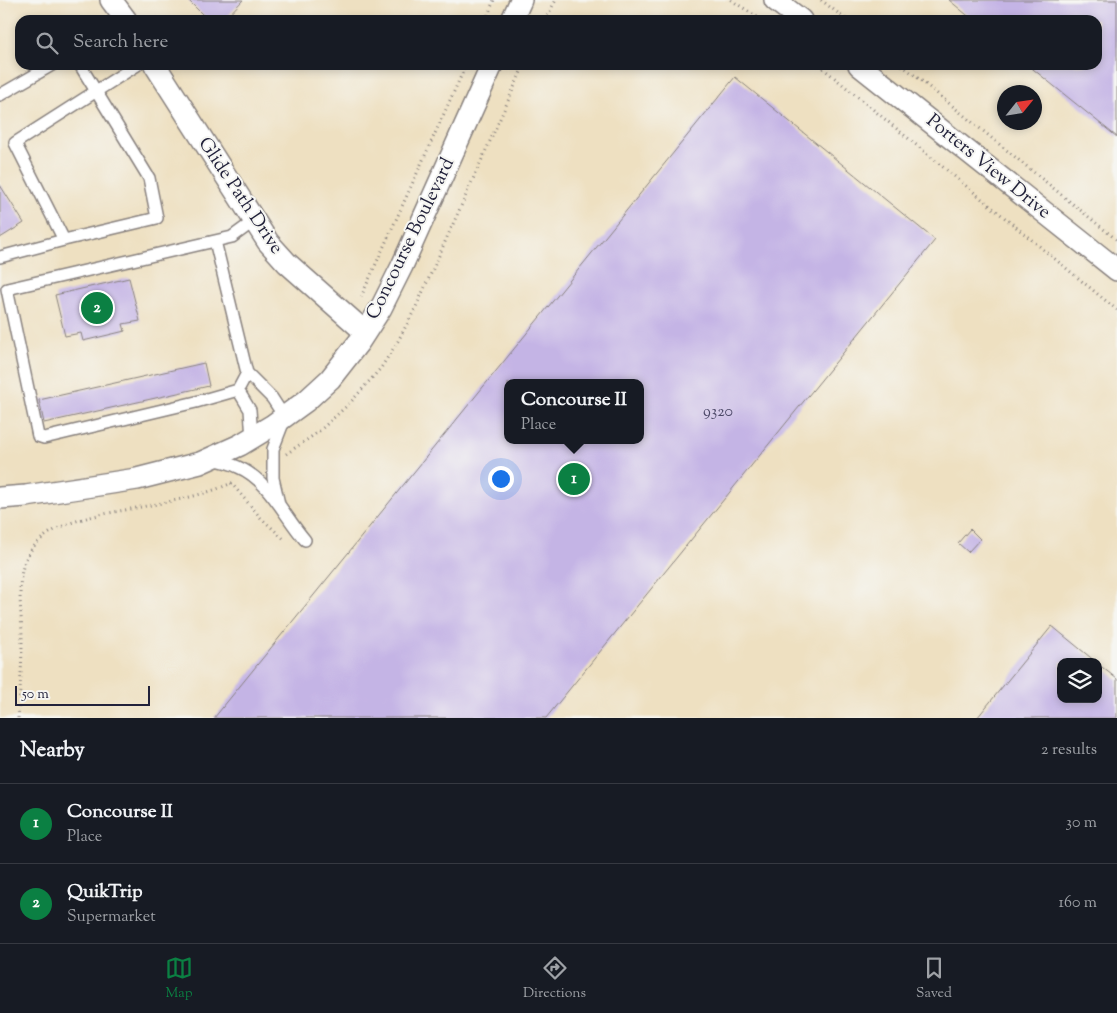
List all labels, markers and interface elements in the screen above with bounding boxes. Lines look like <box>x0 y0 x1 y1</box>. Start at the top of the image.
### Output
search box <box>15 15 1102 70</box>
icon: search <box>33 29 61 57</box>
text: Search here <box>73 29 168 56</box>
north arrow <box>997 85 1042 130</box>
street label: Porters View Drive <box>920 108 1056 226</box>
street label: Glide Path Drive <box>191 132 289 260</box>
street label: Concourse Boulevard <box>360 153 462 324</box>
pin: 2 <box>81 289 113 327</box>
popup <box>504 379 644 444</box>
text: Concourse II <box>521 387 627 414</box>
house number: 9320 <box>703 401 733 424</box>
text: Place <box>521 414 556 437</box>
pin: 1 <box>558 460 590 498</box>
your location <box>488 466 514 492</box>
map controls <box>1057 658 1102 703</box>
button: layers <box>1057 658 1102 703</box>
scale bar <box>15 683 150 706</box>
text: 50 m <box>22 685 49 705</box>
text: Nearby <box>20 736 85 766</box>
text: 2 results <box>1041 739 1097 762</box>
text: Concourse II <box>67 799 173 826</box>
text: 1 <box>33 812 39 835</box>
text: 30 m <box>1066 812 1097 835</box>
text: Place <box>67 826 102 849</box>
text: QuikTrip <box>67 879 143 906</box>
text: 2 <box>32 892 40 915</box>
text: 160 m <box>1059 892 1097 915</box>
text: Supermarket <box>67 906 156 929</box>
tab: Map <box>165 954 193 1004</box>
tab: Directions <box>523 954 586 1004</box>
tab: Saved <box>916 954 952 1004</box>

